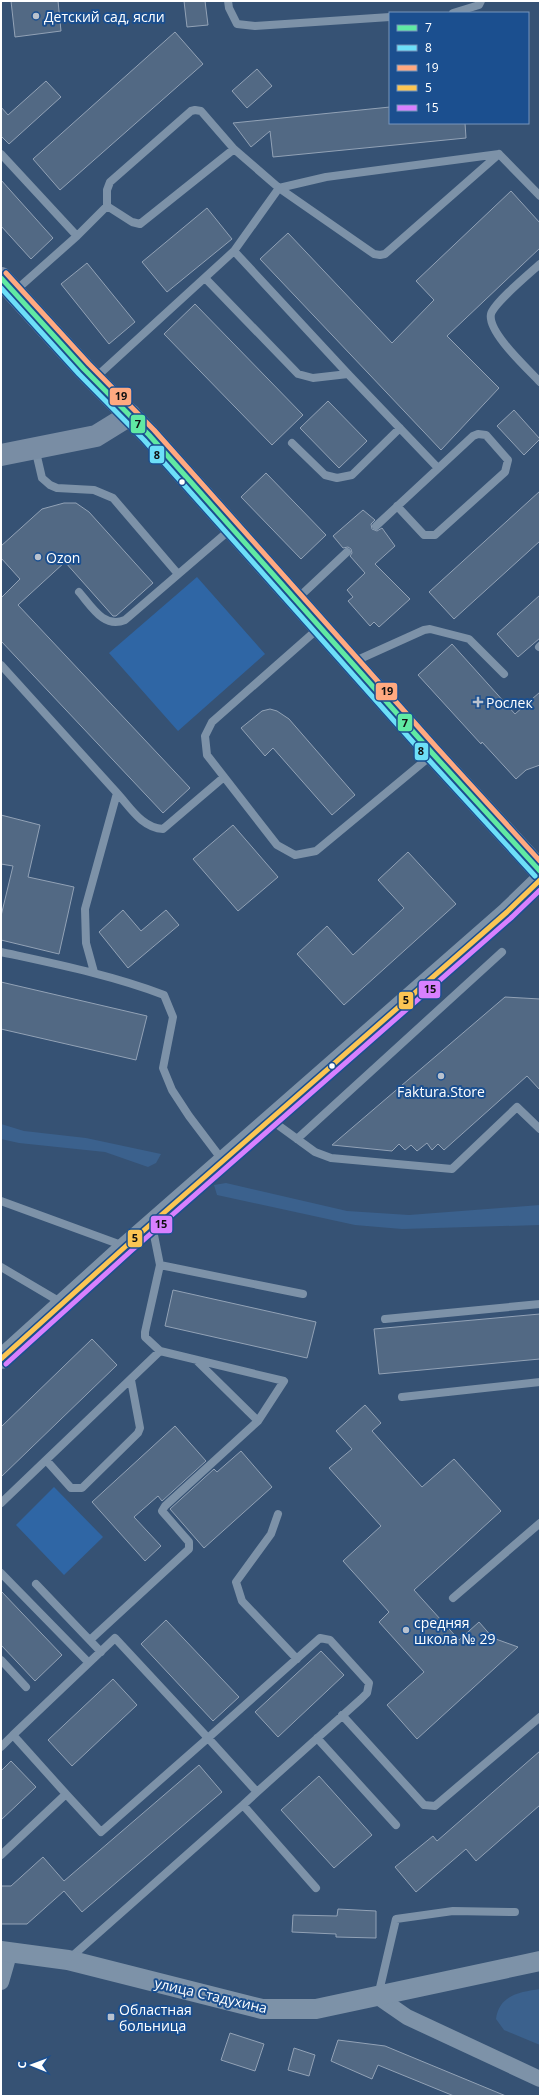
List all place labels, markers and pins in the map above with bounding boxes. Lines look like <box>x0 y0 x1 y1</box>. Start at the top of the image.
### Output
place label: Детский сад, ясли <box>44 7 165 26</box>
marker: Детский сад, ясли <box>31 11 41 21</box>
unlabelled marker <box>177 477 187 487</box>
place label: Ozon <box>46 548 80 567</box>
marker: Ozon <box>33 552 43 562</box>
place label: Рослек <box>486 693 533 712</box>
marker: Рослек <box>473 697 483 707</box>
unlabelled marker <box>327 1061 337 1071</box>
marker: Faktura.Store <box>436 1071 446 1081</box>
place label: Faktura.Store <box>397 1082 485 1101</box>
place label: средняя школа № 29 <box>414 1613 495 1648</box>
marker: средняя школа № 29 <box>401 1625 411 1635</box>
place label: Областная больница <box>119 2000 192 2035</box>
marker: Областная больница <box>106 2012 116 2022</box>

